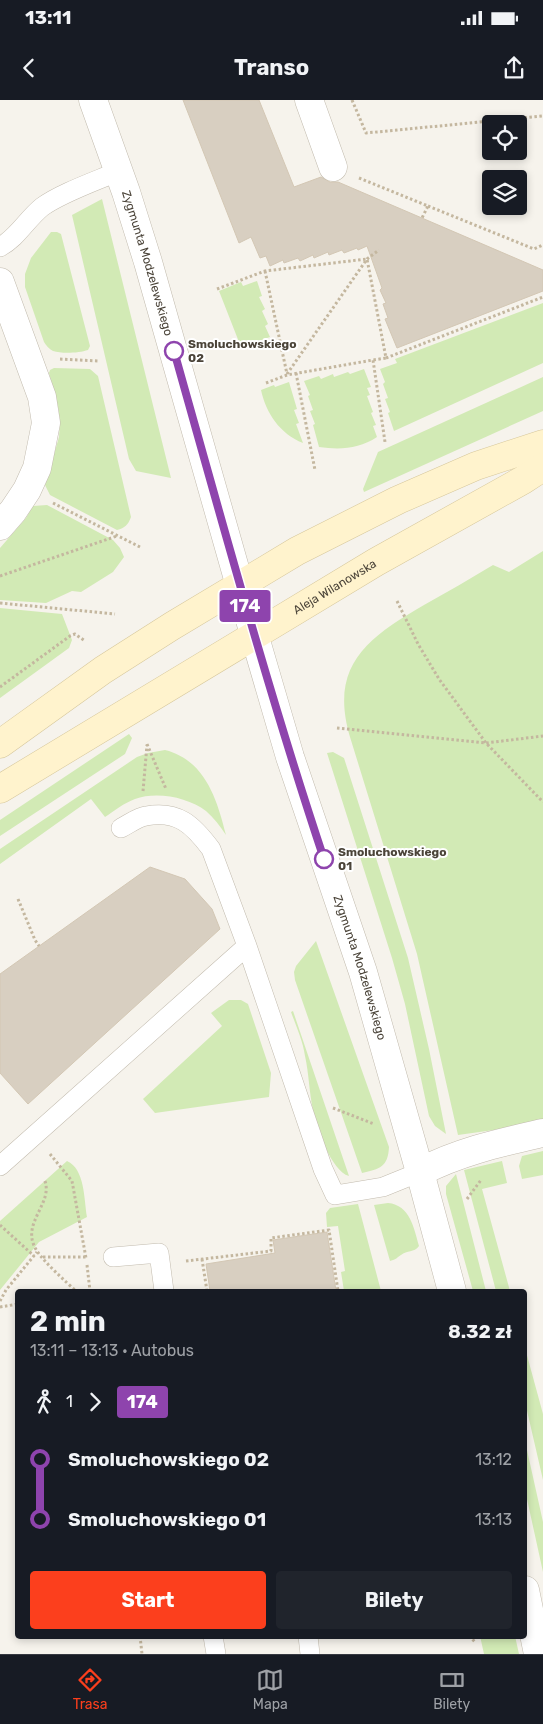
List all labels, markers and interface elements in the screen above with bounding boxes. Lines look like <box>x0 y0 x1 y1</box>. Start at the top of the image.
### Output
text: 13:11 <box>25 6 71 29</box>
icon: back <box>15 54 43 82</box>
text: Transo <box>234 54 309 81</box>
icon: share <box>500 54 528 82</box>
map controls <box>482 115 527 215</box>
button: locate <box>482 115 527 160</box>
button: layers <box>482 170 527 215</box>
street label: Zygmunta Modzelewskiego <box>119 189 176 338</box>
place label: Smoluchowskiego 02 <box>188 337 296 365</box>
marker: Smoluchowskiego 02 <box>164 341 184 361</box>
street label: Aleja Wilanowska <box>291 556 379 617</box>
line badge: 174 <box>216 590 274 622</box>
text: 174 <box>230 595 260 617</box>
place label: Smoluchowskiego 01 <box>338 845 446 873</box>
marker: Smoluchowskiego 01 <box>314 849 334 869</box>
street label: Zygmunta Modzelewskiego <box>330 893 389 1042</box>
text: 2 min <box>30 1305 106 1338</box>
text: 8.32 zł <box>448 1320 512 1343</box>
text: 13:11 – 13:13 · Autobus <box>30 1341 194 1360</box>
icon: walk <box>30 1388 58 1416</box>
icon: forward <box>81 1388 109 1416</box>
text: 174 <box>127 1391 158 1413</box>
text: 1 <box>66 1392 73 1411</box>
text: Smoluchowskiego 02 <box>68 1448 269 1471</box>
text: 13:12 <box>475 1450 512 1469</box>
text: Smoluchowskiego 01 <box>68 1508 266 1531</box>
text: 13:13 <box>475 1510 512 1529</box>
button: Start <box>30 1571 266 1629</box>
button: Bilety <box>276 1571 512 1629</box>
tab: Trasa <box>73 1666 107 1713</box>
tab: Mapa <box>253 1666 288 1713</box>
tab: Bilety <box>433 1666 470 1713</box>

